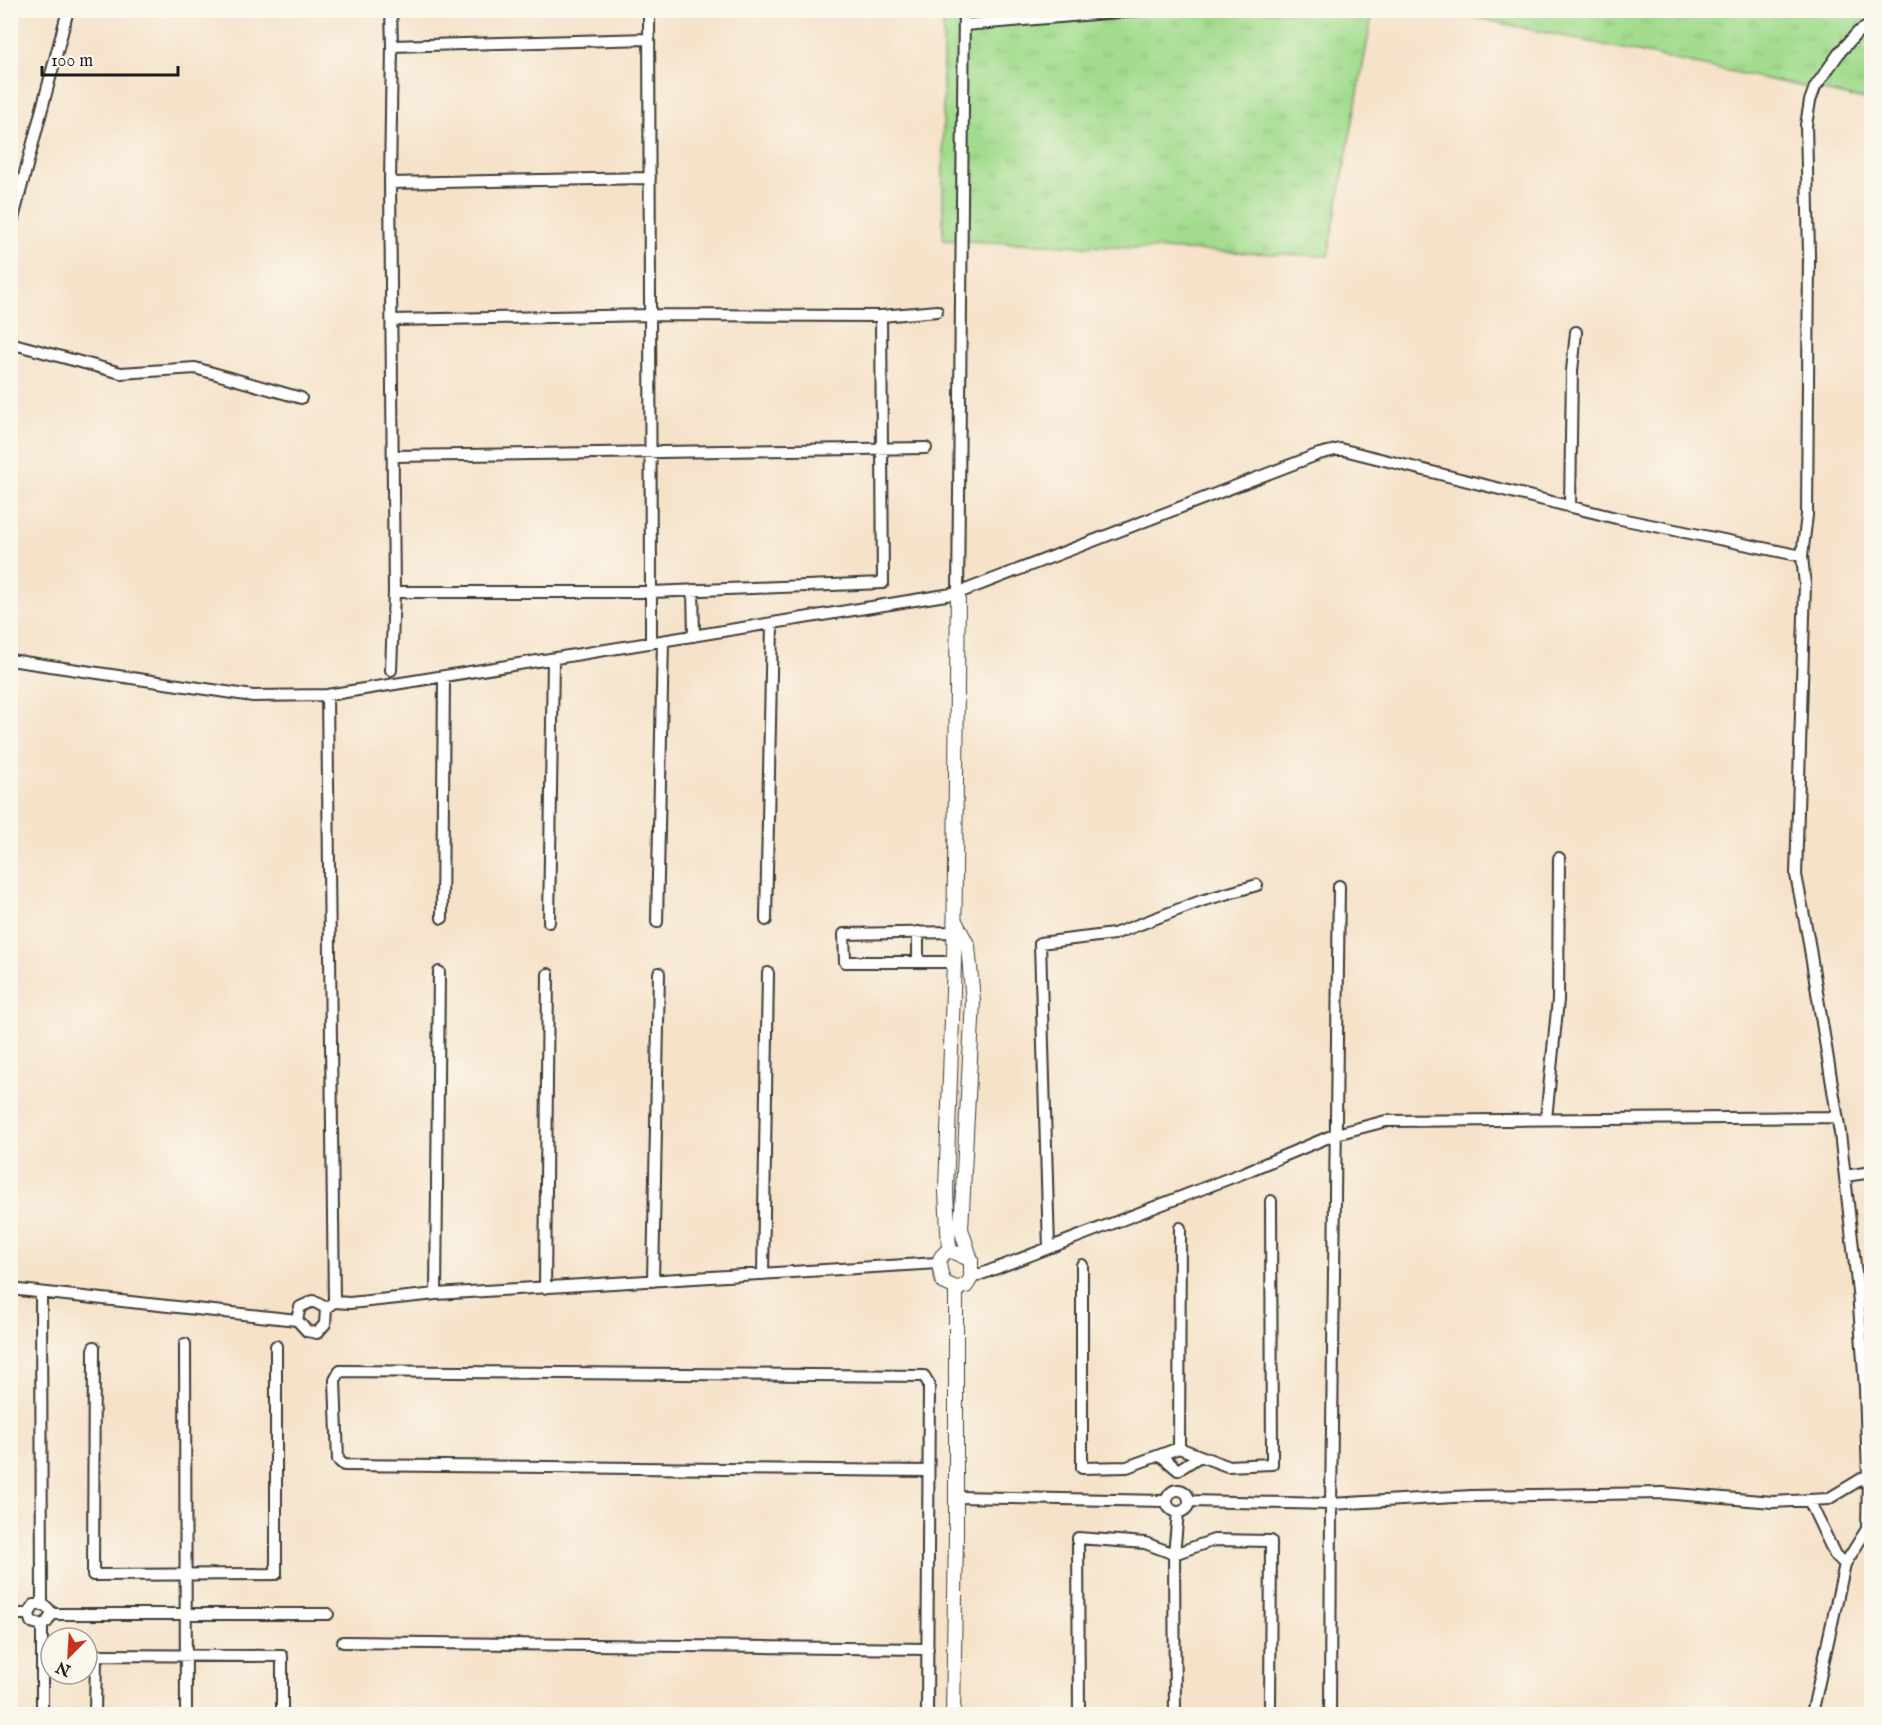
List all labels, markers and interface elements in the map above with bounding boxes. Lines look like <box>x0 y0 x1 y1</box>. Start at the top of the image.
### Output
scale bar <box>42 39 178 77</box>
text: 100 m <box>51 50 93 73</box>
north arrow <box>39 1626 99 1686</box>
text: N <box>53 1656 75 1680</box>

